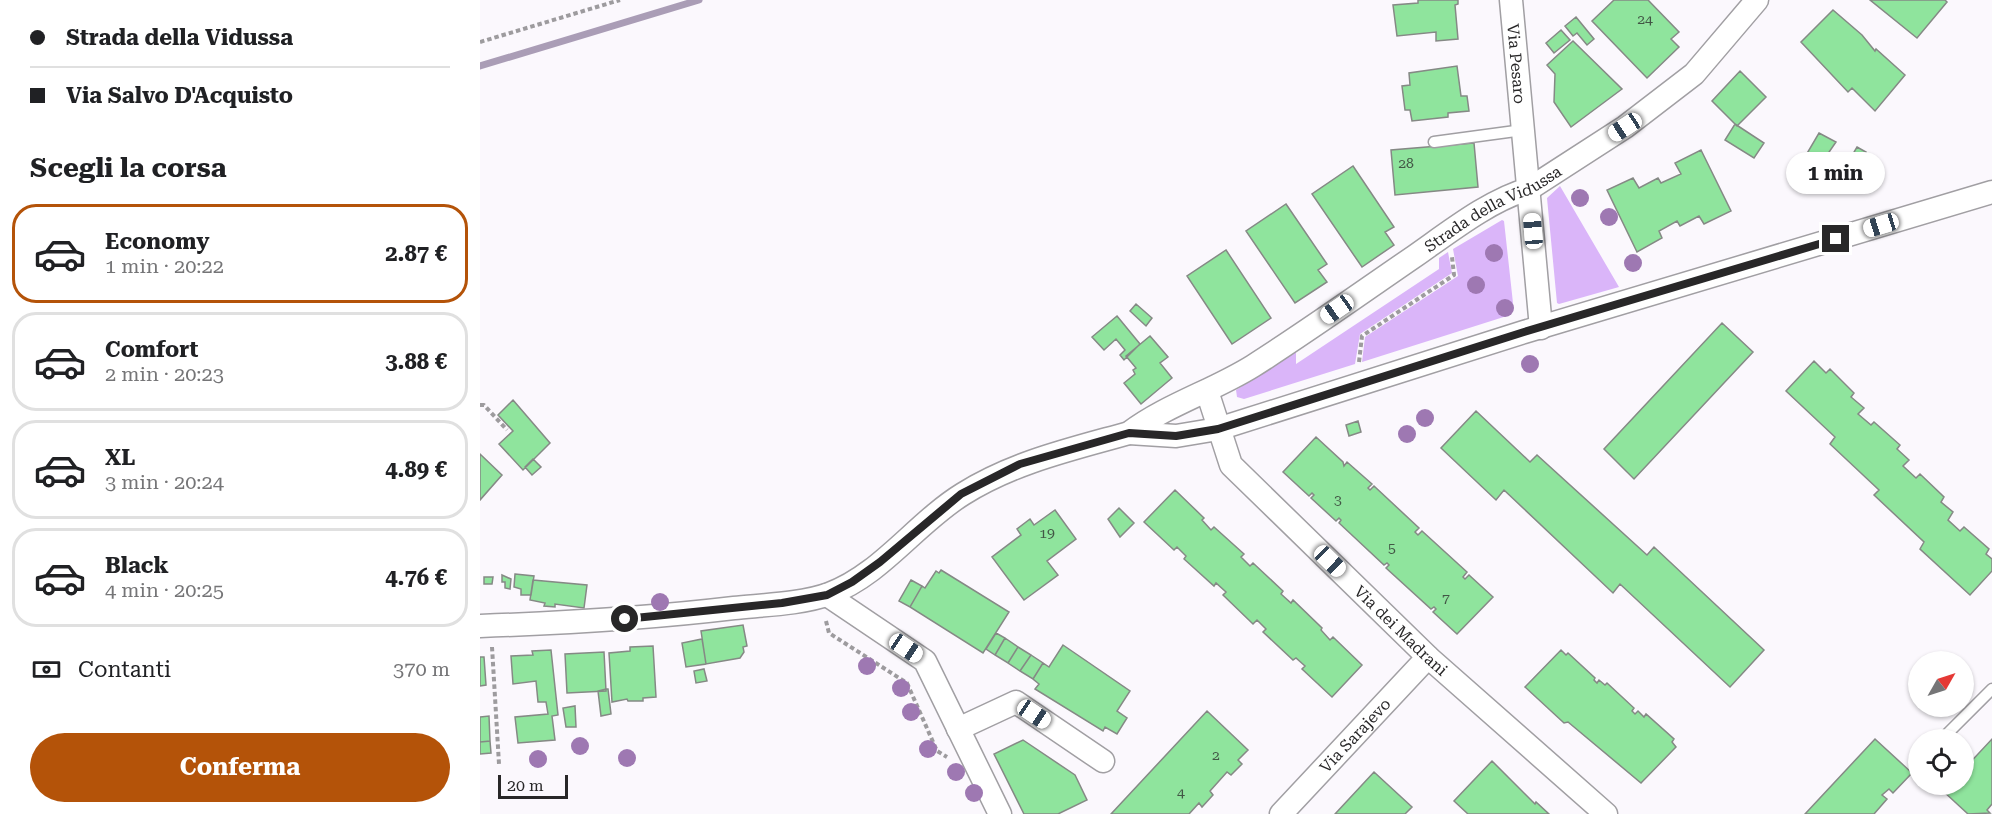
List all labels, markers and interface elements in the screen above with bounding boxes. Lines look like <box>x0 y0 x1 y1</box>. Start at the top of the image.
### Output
house number: 24 <box>1637 11 1653 27</box>
street label: Via Pesaro <box>1503 23 1529 105</box>
text: Strada della Vidussa <box>66 25 293 50</box>
text: Via Salvo D'Acquisto <box>66 83 293 108</box>
car <box>1605 110 1645 144</box>
text: Scegli la corsa <box>30 152 227 184</box>
callout: 1 min <box>1786 152 1886 194</box>
house number: 28 <box>1398 155 1414 171</box>
street label: Strada della Vidussa <box>1421 161 1565 256</box>
text: 1 min <box>1808 161 1863 185</box>
car <box>1861 211 1901 239</box>
car <box>1522 212 1544 250</box>
route end <box>1822 225 1849 252</box>
icon: car <box>33 227 87 281</box>
text: Economy <box>105 229 209 254</box>
text: 2.87 € <box>385 241 447 266</box>
text: 1 min · 20:22 <box>105 254 224 278</box>
car <box>1317 291 1357 327</box>
icon: car <box>33 335 87 389</box>
text: Comfort <box>105 337 198 362</box>
text: 3.88 € <box>385 349 447 374</box>
text: 2 min · 20:23 <box>105 362 224 386</box>
icon: car <box>33 443 87 497</box>
text: XL <box>105 445 135 470</box>
text: 4.89 € <box>385 457 447 482</box>
text: 3 min · 20:24 <box>105 470 224 494</box>
house number: 3 <box>1334 492 1342 508</box>
house number: 19 <box>1039 525 1055 541</box>
house number: 5 <box>1388 540 1396 556</box>
car <box>1311 542 1349 580</box>
icon: car <box>33 551 87 605</box>
text: Black <box>105 553 169 578</box>
text: 4.76 € <box>385 565 447 590</box>
text: 4 min · 20:25 <box>105 578 224 602</box>
street label: Via dei Madrani <box>1350 582 1451 680</box>
house number: 7 <box>1442 590 1450 606</box>
route start <box>611 605 638 632</box>
car <box>886 630 926 666</box>
north arrow <box>1908 651 1974 717</box>
map controls <box>1908 651 1974 795</box>
icon: cash <box>30 653 63 686</box>
text: Contanti <box>78 657 171 682</box>
text: 370 m <box>393 657 450 681</box>
street label: Via Sarajevo <box>1316 694 1395 777</box>
car <box>1014 696 1054 732</box>
button: locate <box>1908 729 1974 795</box>
button: Conferma <box>30 733 450 802</box>
house number: 2 <box>1212 747 1220 763</box>
scale bar <box>498 772 568 800</box>
text: 20 m <box>507 776 544 795</box>
house number: 4 <box>1177 784 1185 800</box>

